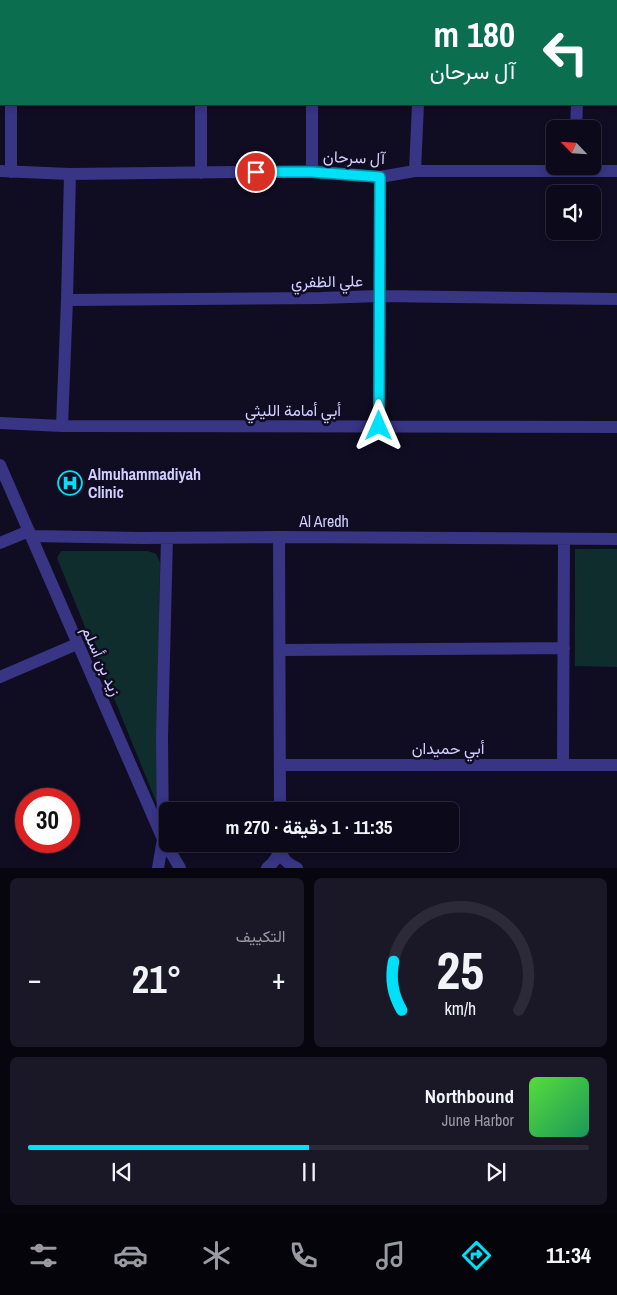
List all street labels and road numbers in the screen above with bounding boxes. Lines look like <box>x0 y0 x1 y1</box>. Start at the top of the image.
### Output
street label: آل سرحان <box>323 145 387 169</box>
street label: علي الظفري <box>291 269 363 296</box>
street label: أبي أمامة الليثي <box>245 399 341 424</box>
street label: Al Aredh <box>298 510 349 532</box>
street label: زيد بن أسلم <box>77 623 127 699</box>
street label: أبي حميدان <box>412 737 485 762</box>

